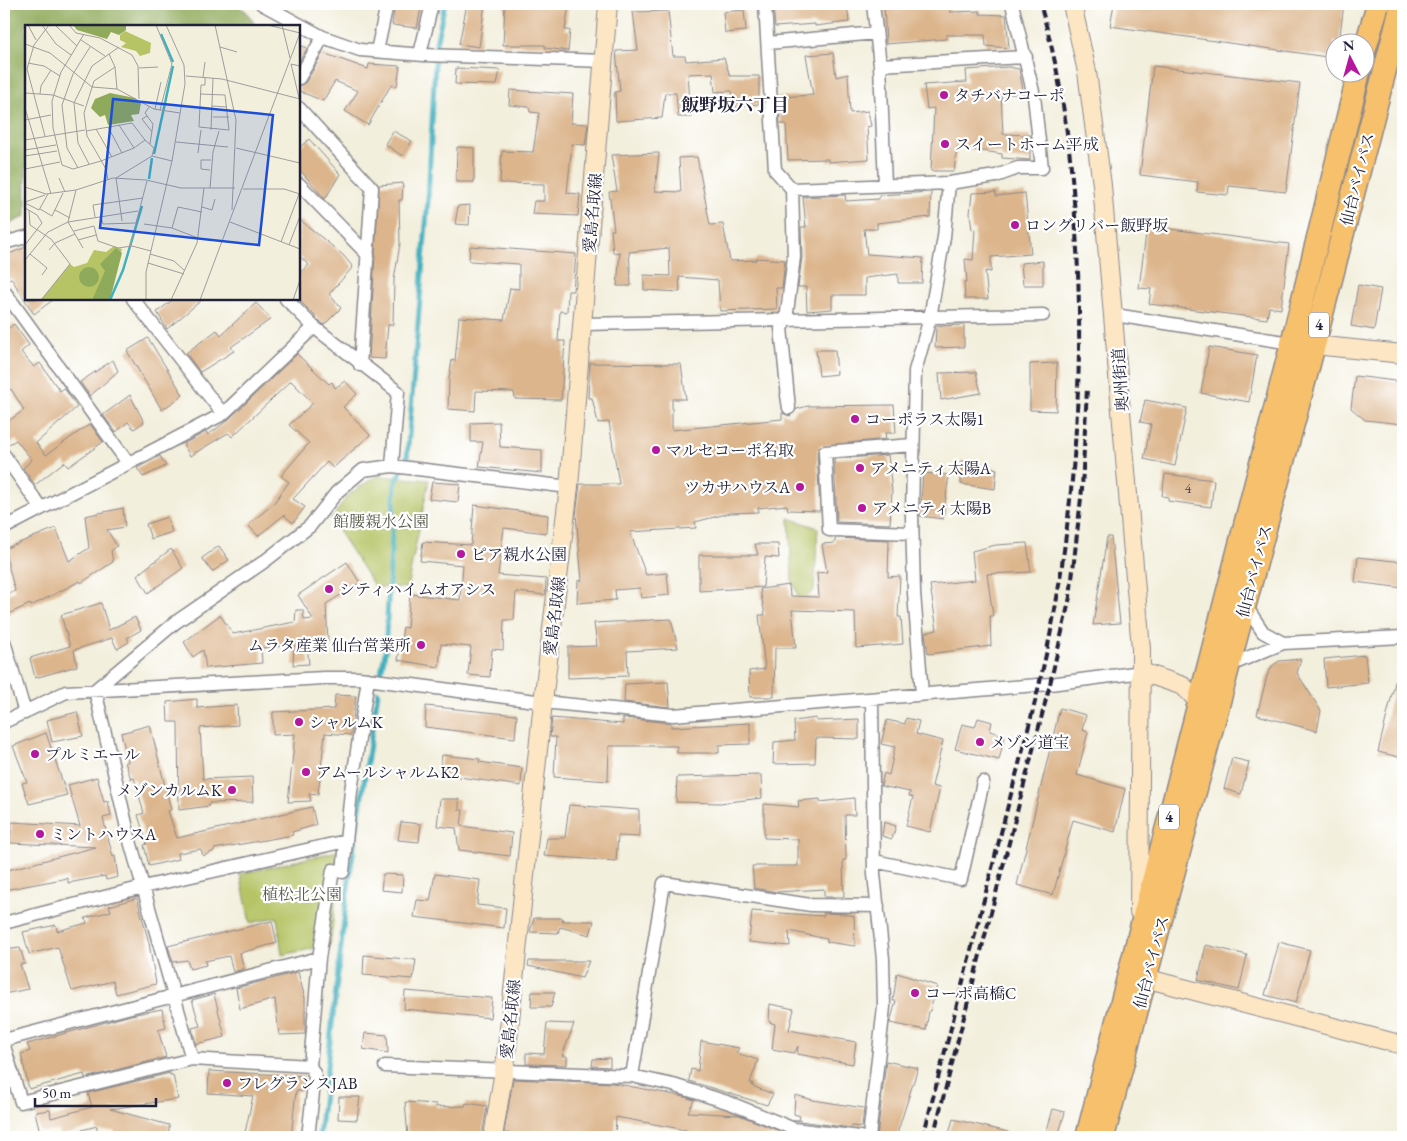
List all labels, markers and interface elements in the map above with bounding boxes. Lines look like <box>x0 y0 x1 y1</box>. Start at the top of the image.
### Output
inset map <box>25 25 300 300</box>
north arrow <box>1324 32 1374 82</box>
text: N <box>1342 35 1356 55</box>
place label: タチバナコーポ <box>954 85 1064 106</box>
marker: タチバナコーポ <box>938 89 950 101</box>
district label: 飯野坂六丁目 <box>681 93 789 116</box>
street label: 仙台バイパス <box>1336 130 1379 228</box>
place label: スイートホーム平成 <box>955 134 1099 155</box>
marker: スイートホーム平成 <box>939 138 951 150</box>
street label: 愛島名取線 <box>579 172 606 254</box>
place label: ロングリバー飯野坂 <box>1025 215 1168 236</box>
marker: ロングリバー飯野坂 <box>1009 219 1021 231</box>
road number: 4 <box>1309 312 1329 338</box>
street label: 奥州街道 <box>1108 347 1133 413</box>
place label: コーポラス太陽1 <box>865 409 984 430</box>
marker: コーポラス太陽1 <box>849 413 861 425</box>
place label: マルセコーポ名取 <box>666 440 794 461</box>
marker: マルセコーポ名取 <box>650 444 662 456</box>
place label: アメニティ太陽A <box>870 458 992 479</box>
marker: アメニティ太陽A <box>854 462 866 474</box>
place label: ツカサハウスA <box>684 477 791 498</box>
house number: 4 <box>1185 479 1192 497</box>
marker: ツカサハウスA <box>794 481 806 493</box>
place label: アメニティ太陽B <box>872 498 991 519</box>
marker: アメニティ太陽B <box>856 502 868 514</box>
park label: 館腰親水公園 <box>333 511 429 532</box>
street label: 仙台バイパス <box>1232 522 1277 620</box>
place label: ピア親水公園 <box>471 544 567 565</box>
marker: ピア親水公園 <box>455 548 467 560</box>
street label: 愛島名取線 <box>539 575 570 657</box>
place label: シティハイムオアシス <box>339 579 496 600</box>
marker: シティハイムオアシス <box>323 583 335 595</box>
place label: ムラタ産業 仙台営業所 <box>248 635 411 656</box>
marker: ムラタ産業 仙台営業所 <box>415 639 427 651</box>
place label: シャルムK <box>309 712 384 733</box>
marker: シャルムK <box>293 716 305 728</box>
place label: メゾン道宝 <box>990 732 1070 753</box>
marker: メゾン道宝 <box>974 736 986 748</box>
place label: プルミエール <box>45 744 140 765</box>
marker: プルミエール <box>29 748 41 760</box>
place label: アムールシャルムK2 <box>316 762 459 783</box>
marker: アムールシャルムK2 <box>300 766 312 778</box>
place label: メゾンカルムK <box>116 780 223 801</box>
marker: メゾンカルムK <box>226 784 238 796</box>
road number: 4 <box>1159 804 1179 830</box>
place label: ミントハウスA <box>50 824 157 845</box>
marker: ミントハウスA <box>34 828 46 840</box>
park label: 植松北公園 <box>262 884 342 905</box>
street label: 仙台バイパス <box>1129 913 1174 1011</box>
street label: 愛島名取線 <box>496 978 525 1060</box>
place label: コーポ高橋C <box>925 983 1016 1004</box>
marker: コーポ高橋C <box>909 987 921 999</box>
place label: フレグランスJAB <box>237 1073 357 1094</box>
scale bar <box>35 1076 156 1108</box>
marker: フレグランスJAB <box>221 1077 233 1089</box>
text: 50 m <box>42 1083 71 1102</box>

